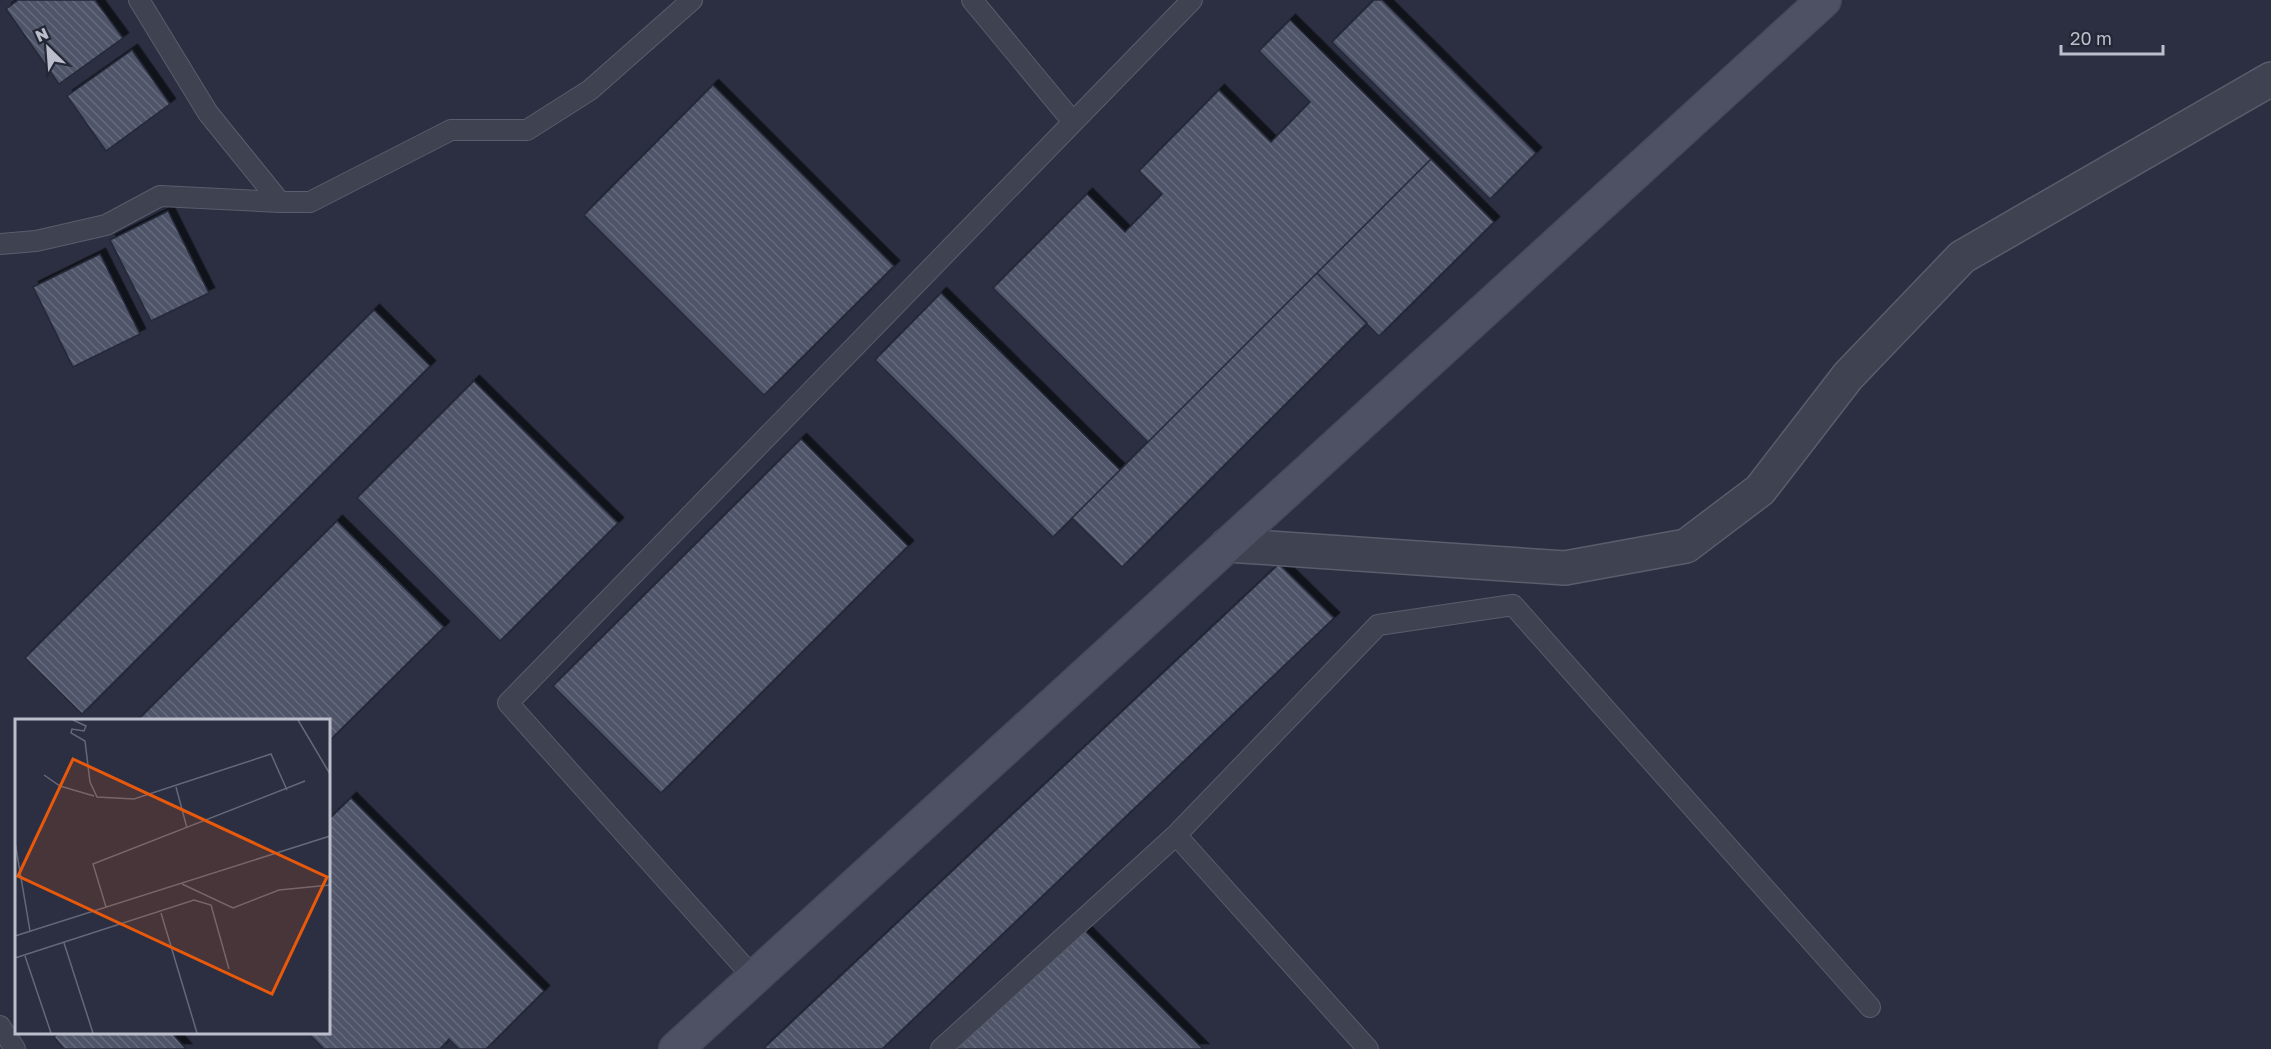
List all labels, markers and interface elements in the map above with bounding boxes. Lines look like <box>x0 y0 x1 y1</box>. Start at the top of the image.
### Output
north arrow <box>18 18 78 78</box>
scale bar <box>2061 18 2163 56</box>
text: N <box>32 23 51 46</box>
text: 20 m <box>2070 27 2112 49</box>
inset map <box>15 719 330 1034</box>

